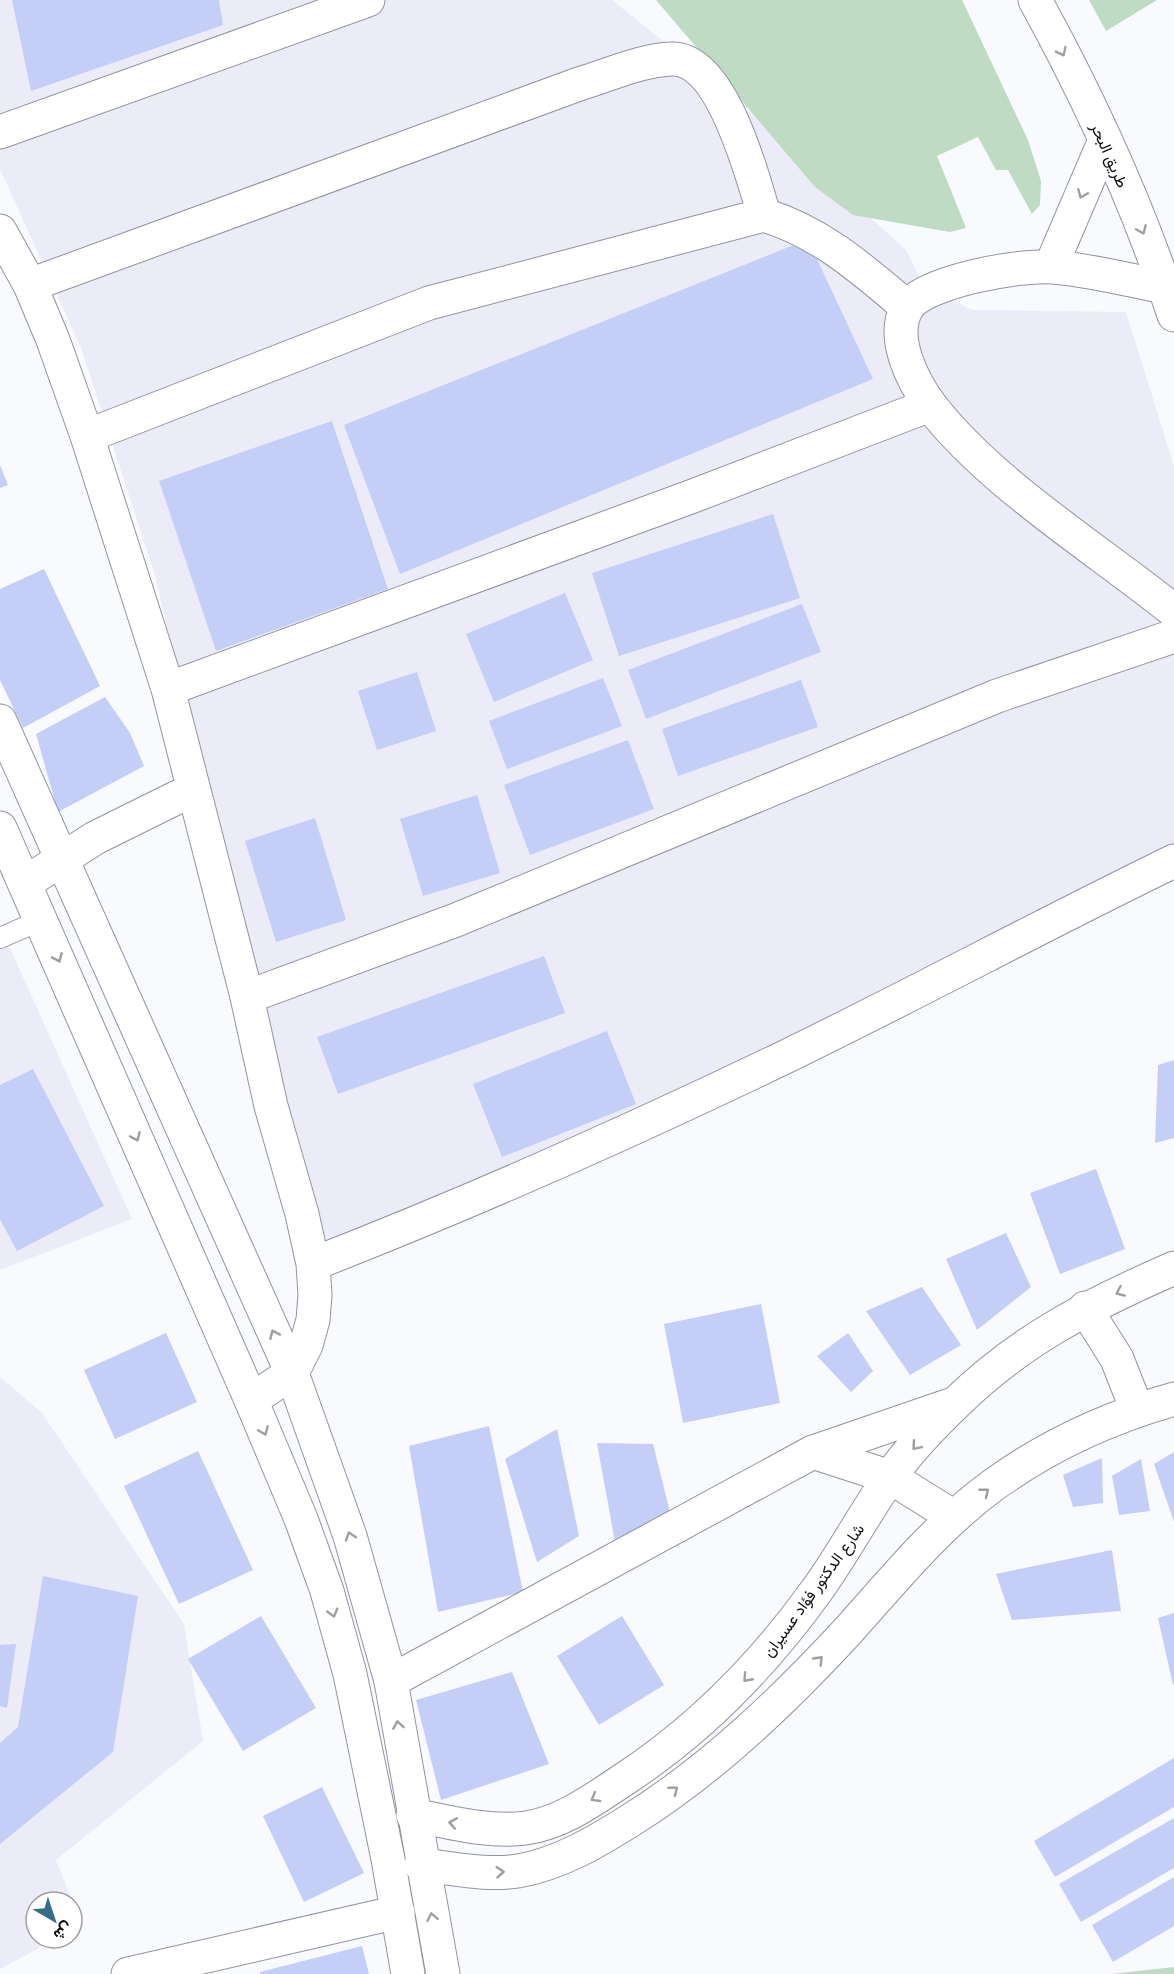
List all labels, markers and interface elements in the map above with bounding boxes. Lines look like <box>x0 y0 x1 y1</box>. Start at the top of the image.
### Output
one-way arrow <box>1055 46 1066 57</box>
street label: طريق البحر <box>1086 119 1133 191</box>
one-way arrow <box>1077 188 1089 199</box>
one-way arrow <box>1135 223 1147 234</box>
one-way arrow <box>51 951 63 962</box>
one-way arrow <box>129 1130 141 1141</box>
one-way arrow <box>1116 1284 1127 1296</box>
one-way arrow <box>270 1329 282 1340</box>
one-way arrow <box>257 1425 269 1436</box>
one-way arrow <box>913 1439 924 1450</box>
one-way arrow <box>979 1488 990 1499</box>
street label: شارع الدكتور فؤاد عسيران <box>758 1519 870 1662</box>
one-way arrow <box>345 1531 357 1542</box>
one-way arrow <box>326 1607 338 1618</box>
one-way arrow <box>812 1657 823 1668</box>
one-way arrow <box>743 1671 754 1681</box>
one-way arrow <box>392 1720 404 1729</box>
one-way arrow <box>667 1786 678 1797</box>
one-way arrow <box>591 1791 601 1803</box>
one-way arrow <box>448 1817 458 1830</box>
one-way arrow <box>496 1866 505 1879</box>
north arrow <box>24 1890 84 1950</box>
one-way arrow <box>426 1912 439 1922</box>
text: ش <box>50 1918 77 1945</box>

